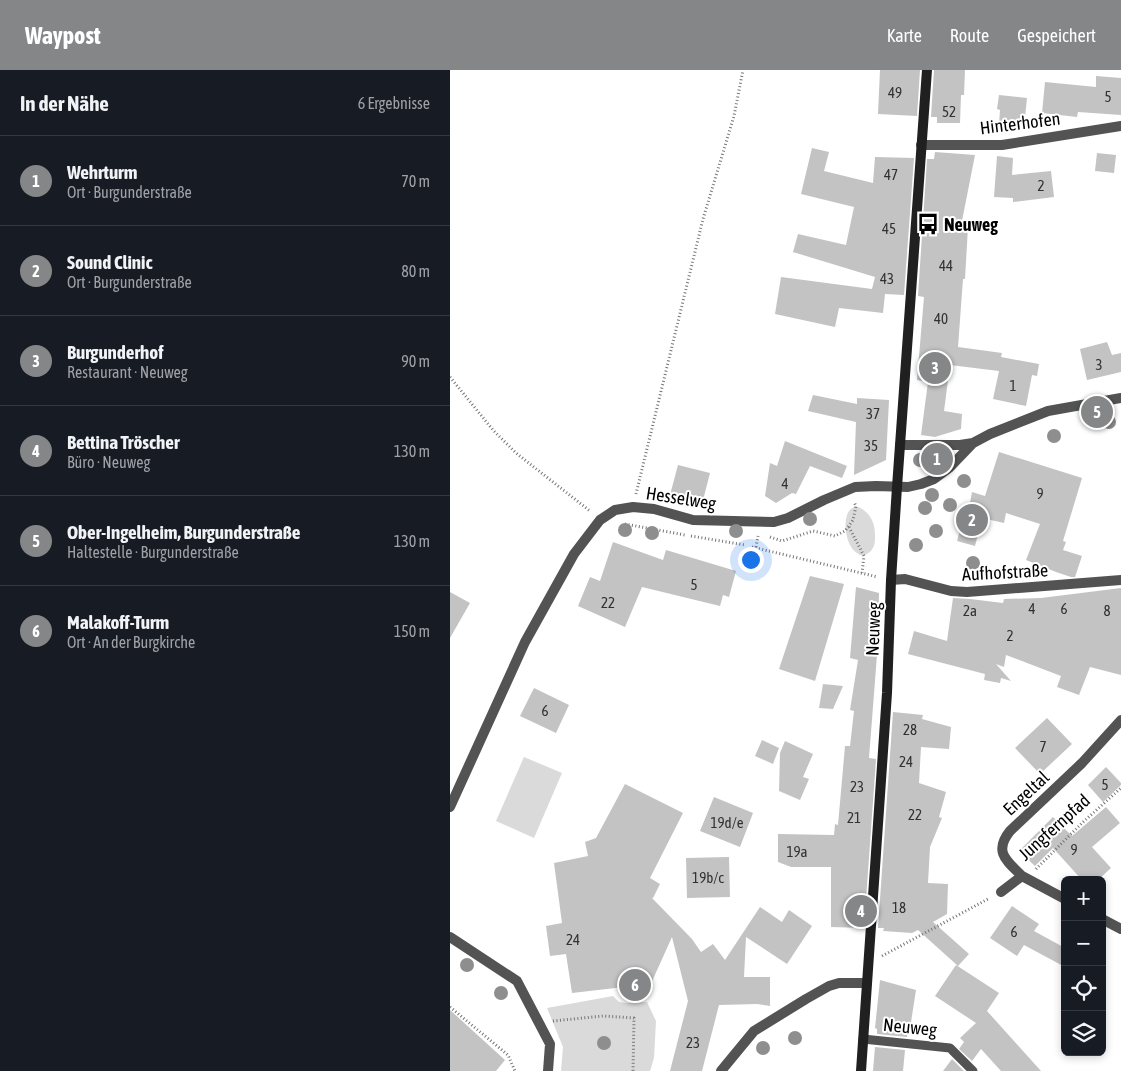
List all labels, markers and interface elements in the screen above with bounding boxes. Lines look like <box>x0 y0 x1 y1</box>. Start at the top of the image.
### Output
text: Waypost <box>25 22 101 49</box>
text: Karte <box>887 25 922 46</box>
text: Route <box>950 25 989 46</box>
text: Gespeichert <box>1017 25 1096 46</box>
house number: 49 <box>888 84 902 101</box>
house number: 5 <box>1104 88 1112 105</box>
text: In der Nähe <box>20 91 109 115</box>
text: 6 Ergebnisse <box>358 94 430 112</box>
house number: 52 <box>942 103 956 120</box>
street label: Hinterhofen <box>979 108 1061 138</box>
text: Wehrturm <box>67 161 137 183</box>
house number: 47 <box>884 166 898 183</box>
text: 1 <box>32 172 40 190</box>
text: 70 m <box>401 172 430 190</box>
house number: 2 <box>1037 177 1045 194</box>
text: Ort · Burgunderstraße <box>67 183 192 201</box>
bus stop icon: Neuweg <box>915 211 941 237</box>
place label: Neuweg <box>944 214 998 235</box>
house number: 45 <box>882 220 896 237</box>
text: Sound Clinic <box>67 251 152 273</box>
house number: 44 <box>939 257 953 274</box>
text: 2 <box>32 262 40 280</box>
text: 80 m <box>401 262 430 280</box>
house number: 43 <box>880 270 894 287</box>
text: Ort · Burgunderstraße <box>67 273 192 291</box>
house number: 40 <box>934 310 948 327</box>
text: Burgunderhof <box>67 341 163 363</box>
pin: 3 <box>919 349 951 387</box>
text: 3 <box>32 352 40 370</box>
text: 90 m <box>401 352 430 370</box>
house number: 3 <box>1095 356 1103 373</box>
text: Restaurant · Neuweg <box>67 363 188 381</box>
house number: 1 <box>1009 377 1017 394</box>
pin: 5 <box>1081 393 1113 431</box>
house number: 37 <box>866 405 880 422</box>
text: Bettina Tröscher <box>67 431 180 453</box>
house number: 35 <box>864 437 878 454</box>
pin: 1 <box>921 440 953 478</box>
text: 4 <box>32 442 40 460</box>
text: 130 m <box>394 442 430 460</box>
text: Büro · Neuweg <box>67 453 150 471</box>
house number: 4 <box>781 475 789 492</box>
street label: Hesselweg <box>645 482 718 514</box>
house number: 9 <box>1036 485 1044 502</box>
pin: 2 <box>956 501 988 539</box>
text: Ober-Ingelheim, Burgunderstraße <box>67 521 300 543</box>
text: 5 <box>32 532 40 550</box>
text: 130 m <box>394 532 430 550</box>
text: Haltestelle · Burgunderstraße <box>67 543 239 561</box>
your location <box>738 547 764 573</box>
street label: Aufhofstraße <box>961 559 1049 585</box>
house number: 5 <box>690 576 698 593</box>
house number: 22 <box>601 594 615 611</box>
house number: 4 <box>1028 600 1036 617</box>
house number: 6 <box>1060 600 1068 617</box>
street label: Neuweg <box>862 601 884 656</box>
house number: 2a <box>963 602 977 619</box>
house number: 8 <box>1103 602 1111 619</box>
text: Malakoff-Turm <box>67 611 169 633</box>
text: 6 <box>32 622 40 640</box>
text: 150 m <box>394 622 430 640</box>
house number: 2 <box>1006 627 1014 644</box>
text: Ort · An der Burgkirche <box>67 633 195 651</box>
house number: 6 <box>541 702 549 719</box>
house number: 28 <box>903 721 917 738</box>
house number: 7 <box>1039 738 1047 755</box>
house number: 24 <box>899 753 913 770</box>
street label: Engeltal <box>999 766 1053 819</box>
house number: 5 <box>1101 776 1109 793</box>
house number: 23 <box>850 778 864 795</box>
street label: Jungfernpfad <box>1014 790 1094 864</box>
house number: 22 <box>908 806 922 823</box>
house number: 21 <box>847 809 861 826</box>
house number: 19d/e <box>710 814 744 831</box>
house number: 9 <box>1070 841 1078 858</box>
house number: 19a <box>786 843 808 860</box>
house number: 19b/c <box>692 869 724 886</box>
map controls <box>1061 876 1106 1056</box>
button: + <box>1061 876 1106 921</box>
pin: 4 <box>845 892 877 930</box>
house number: 18 <box>892 899 906 916</box>
button: − <box>1061 921 1106 966</box>
house number: 6 <box>1010 923 1018 940</box>
house number: 24 <box>566 931 580 948</box>
pin: 6 <box>619 966 651 1004</box>
button: locate <box>1061 966 1106 1011</box>
button: layers <box>1061 1011 1106 1056</box>
street label: Neuweg <box>882 1014 938 1040</box>
house number: 23 <box>686 1034 700 1051</box>

